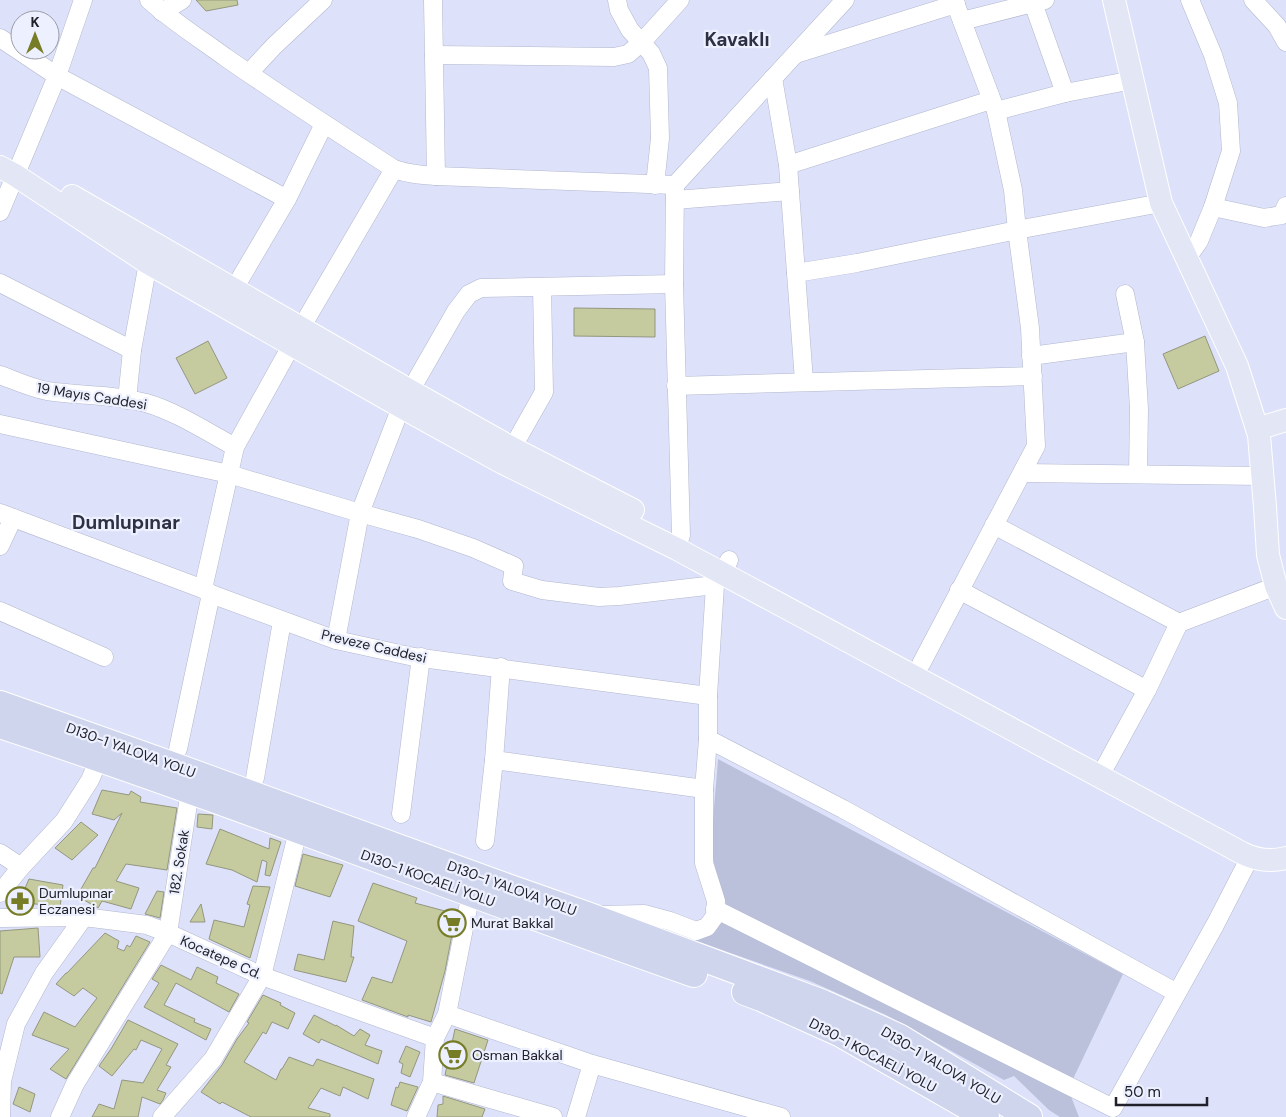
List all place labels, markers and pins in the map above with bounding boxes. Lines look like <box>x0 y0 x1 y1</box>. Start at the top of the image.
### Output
place label: Dumlupınar Eczanesi <box>39 884 113 918</box>
pharmacy icon: Dumlupınar Eczanesi <box>5 886 35 916</box>
supermarket icon: Murat Bakkal <box>437 908 467 938</box>
place label: Murat Bakkal <box>471 914 553 932</box>
supermarket icon: Osman Bakkal <box>438 1040 468 1070</box>
place label: Osman Bakkal <box>472 1046 563 1064</box>

